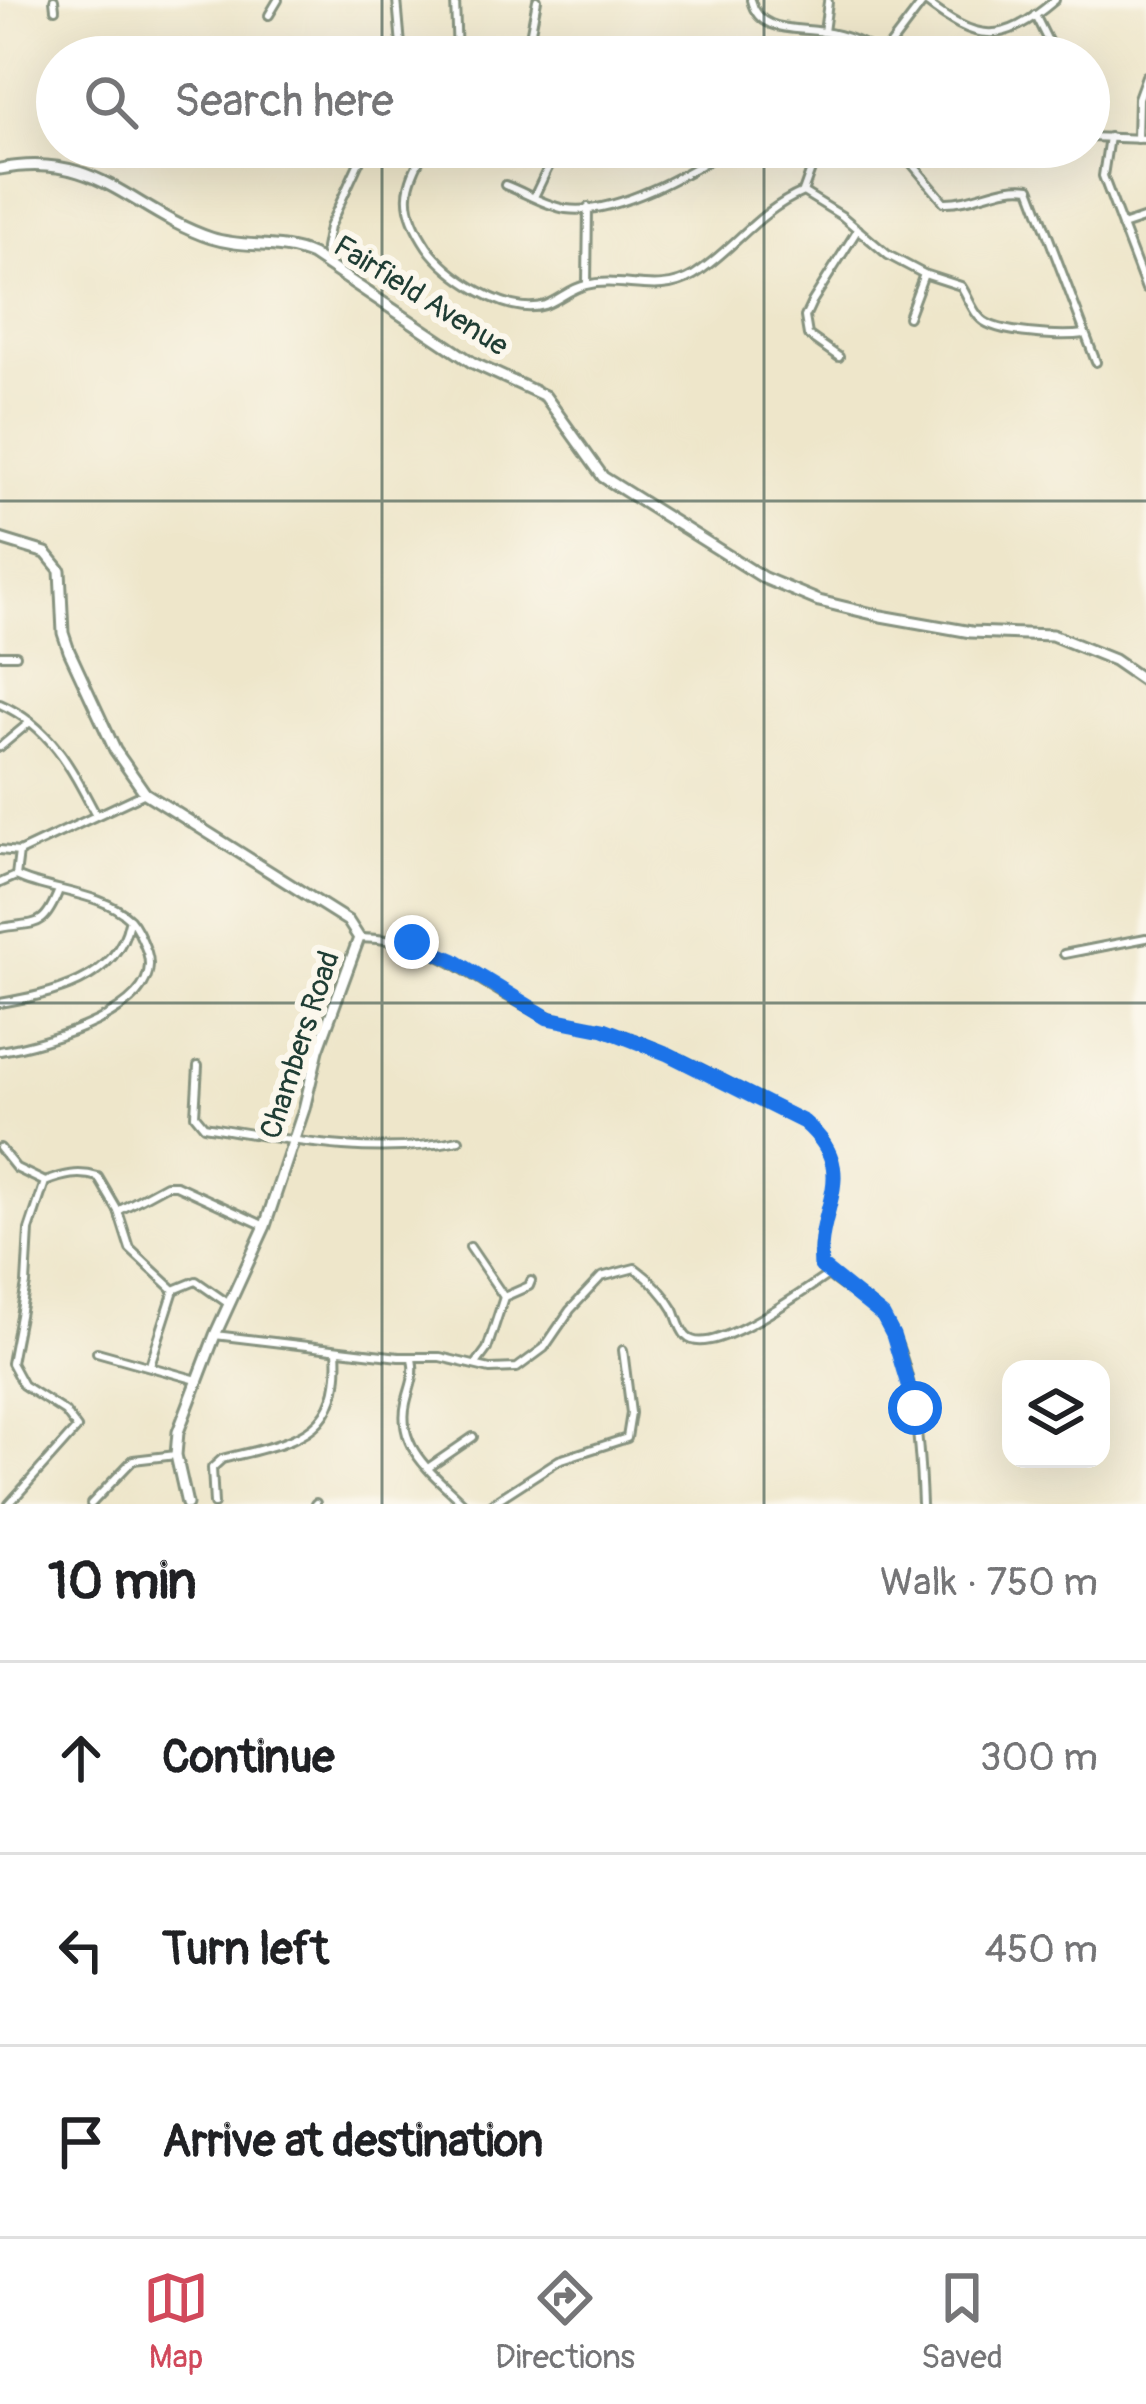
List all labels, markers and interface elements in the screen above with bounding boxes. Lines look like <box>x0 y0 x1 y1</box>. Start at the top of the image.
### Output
search box <box>36 36 1110 168</box>
icon: search <box>78 69 144 135</box>
text: Search here <box>174 74 394 130</box>
street label: Fairfield Avenue <box>327 228 515 365</box>
route end <box>385 915 439 969</box>
street label: Chambers Road <box>252 946 348 1144</box>
map controls <box>1002 1360 1110 1468</box>
button: layers <box>1002 1360 1110 1468</box>
route start <box>888 1381 942 1435</box>
text: 10 min <box>48 1550 197 1614</box>
text: Walk · 750 m <box>880 1558 1098 1607</box>
icon: ahead <box>48 1725 114 1791</box>
text: Continue <box>162 1730 335 1786</box>
text: 300 m <box>980 1733 1098 1782</box>
icon: left <box>48 1917 114 1983</box>
text: Turn left <box>162 1922 329 1978</box>
text: 450 m <box>985 1925 1098 1974</box>
icon: arrive <box>48 2109 114 2175</box>
text: Arrive at destination <box>162 2114 543 2170</box>
tab: Map <box>143 2265 209 2378</box>
tab: Directions <box>495 2265 635 2378</box>
tab: Saved <box>921 2265 1003 2378</box>

